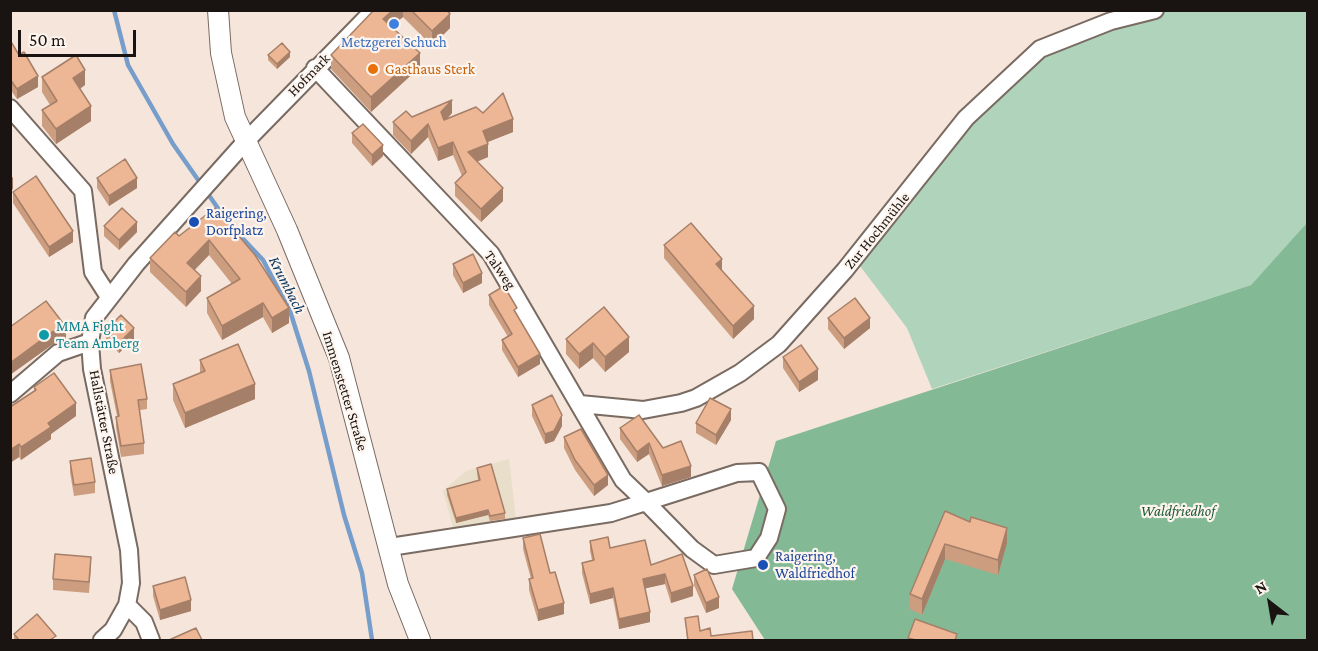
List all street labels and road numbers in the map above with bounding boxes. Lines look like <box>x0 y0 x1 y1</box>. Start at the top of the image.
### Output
street label: Hofmark <box>284 50 334 100</box>
street label: Zur Hochmühle <box>840 189 914 273</box>
street label: Talweg <box>480 247 520 293</box>
street label: Immenstetter Straße <box>318 329 372 453</box>
street label: Hallstätter Straße <box>85 368 123 476</box>

